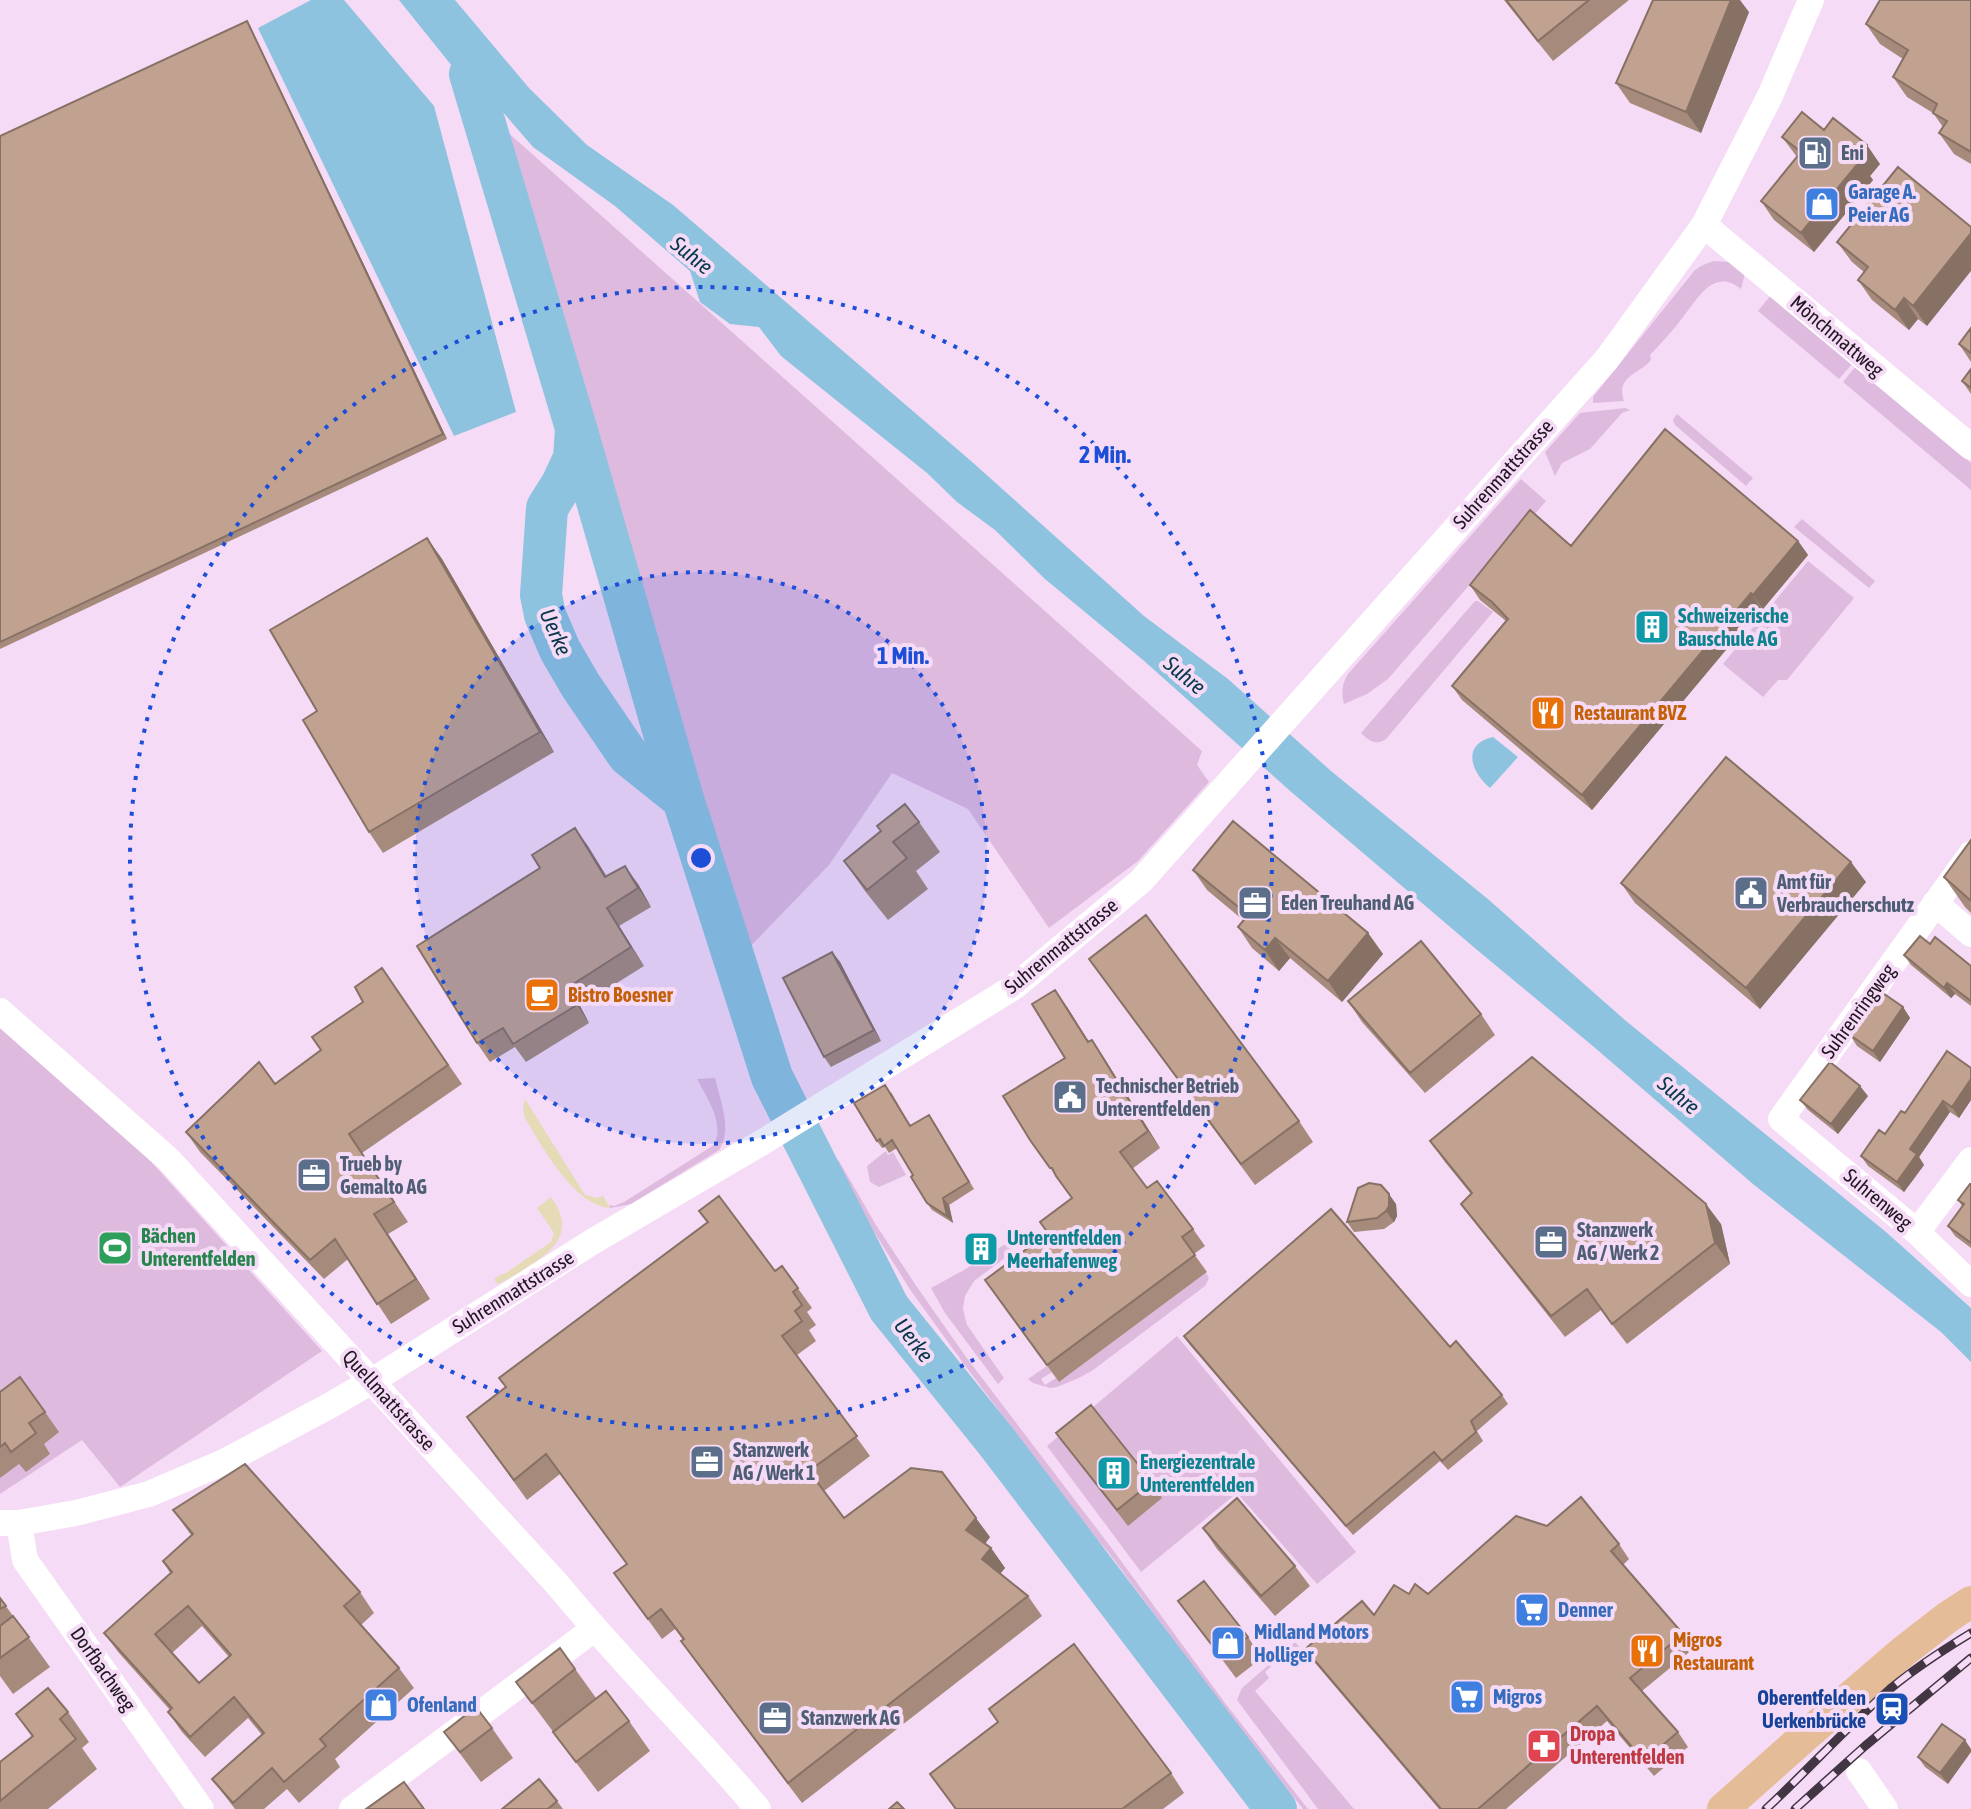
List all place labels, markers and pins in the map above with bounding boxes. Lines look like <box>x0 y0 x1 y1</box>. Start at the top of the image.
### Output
fuel station icon: Eni <box>1796 134 1834 172</box>
place label: Eni <box>1841 141 1864 164</box>
place label: Garage A. Peier AG <box>1848 180 1917 226</box>
shop icon: Garage A. Peier AG <box>1803 185 1841 223</box>
place label: Schweizerische Bauschule AG <box>1678 604 1789 650</box>
building icon: Schweizerische Bauschule AG <box>1633 608 1671 646</box>
restaurant icon: Restaurant BVZ <box>1529 694 1567 732</box>
place label: Restaurant BVZ <box>1574 701 1687 724</box>
centre of rings <box>687 844 715 872</box>
place label: Amt für Verbraucherschutz <box>1776 870 1915 916</box>
public building icon: Amt für Verbraucherschutz <box>1732 874 1770 912</box>
office icon: Eden Treuhand AG <box>1236 884 1274 922</box>
place label: Eden Treuhand AG <box>1281 891 1414 914</box>
cafe icon: Bistro Boesner <box>523 976 561 1014</box>
place label: Bistro Boesner <box>568 983 674 1006</box>
place label: Technischer Betrieb Unterentfelden <box>1096 1074 1239 1120</box>
public building icon: Technischer Betrieb Unterentfelden <box>1051 1078 1089 1116</box>
place label: Trueb by Gemalto AG <box>340 1152 427 1198</box>
office icon: Trueb by Gemalto AG <box>295 1156 333 1194</box>
place label: Stanzwerk AG / Werk 2 <box>1576 1218 1659 1264</box>
office icon: Stanzwerk AG / Werk 2 <box>1532 1223 1570 1261</box>
place label: Bächen Unterentfelden <box>141 1224 256 1270</box>
place label: Unterentfelden Meerhafenweg <box>1007 1226 1122 1272</box>
sports icon: Bächen Unterentfelden <box>96 1229 134 1267</box>
building icon: Unterentfelden Meerhafenweg <box>962 1230 1000 1268</box>
place label: Stanzwerk AG / Werk 1 <box>732 1438 815 1484</box>
office icon: Stanzwerk AG / Werk 1 <box>688 1443 726 1481</box>
place label: Energiezentrale Unterentfelden <box>1140 1450 1255 1496</box>
building icon: Energiezentrale Unterentfelden <box>1095 1454 1133 1492</box>
supermarket icon: Denner <box>1513 1591 1551 1629</box>
place label: Denner <box>1558 1598 1614 1621</box>
place label: Midland Motors Holliger <box>1254 1620 1369 1666</box>
shop icon: Midland Motors Holliger <box>1209 1624 1247 1662</box>
place label: Migros Restaurant <box>1673 1628 1754 1674</box>
restaurant icon: Migros Restaurant <box>1628 1632 1666 1670</box>
supermarket icon: Migros <box>1448 1678 1486 1716</box>
place label: Migros <box>1493 1685 1542 1708</box>
shop icon: Ofenland <box>362 1686 400 1724</box>
place label: Oberentfelden Uerkenbrücke <box>1757 1686 1866 1732</box>
station icon: Oberentfelden Uerkenbrücke <box>1873 1690 1911 1728</box>
place label: Ofenland <box>407 1693 477 1716</box>
office icon: Stanzwerk AG <box>756 1699 794 1737</box>
place label: Stanzwerk AG <box>801 1706 900 1729</box>
place label: Dropa Unterentfelden <box>1570 1722 1685 1768</box>
pharmacy icon: Dropa Unterentfelden <box>1525 1727 1563 1765</box>

